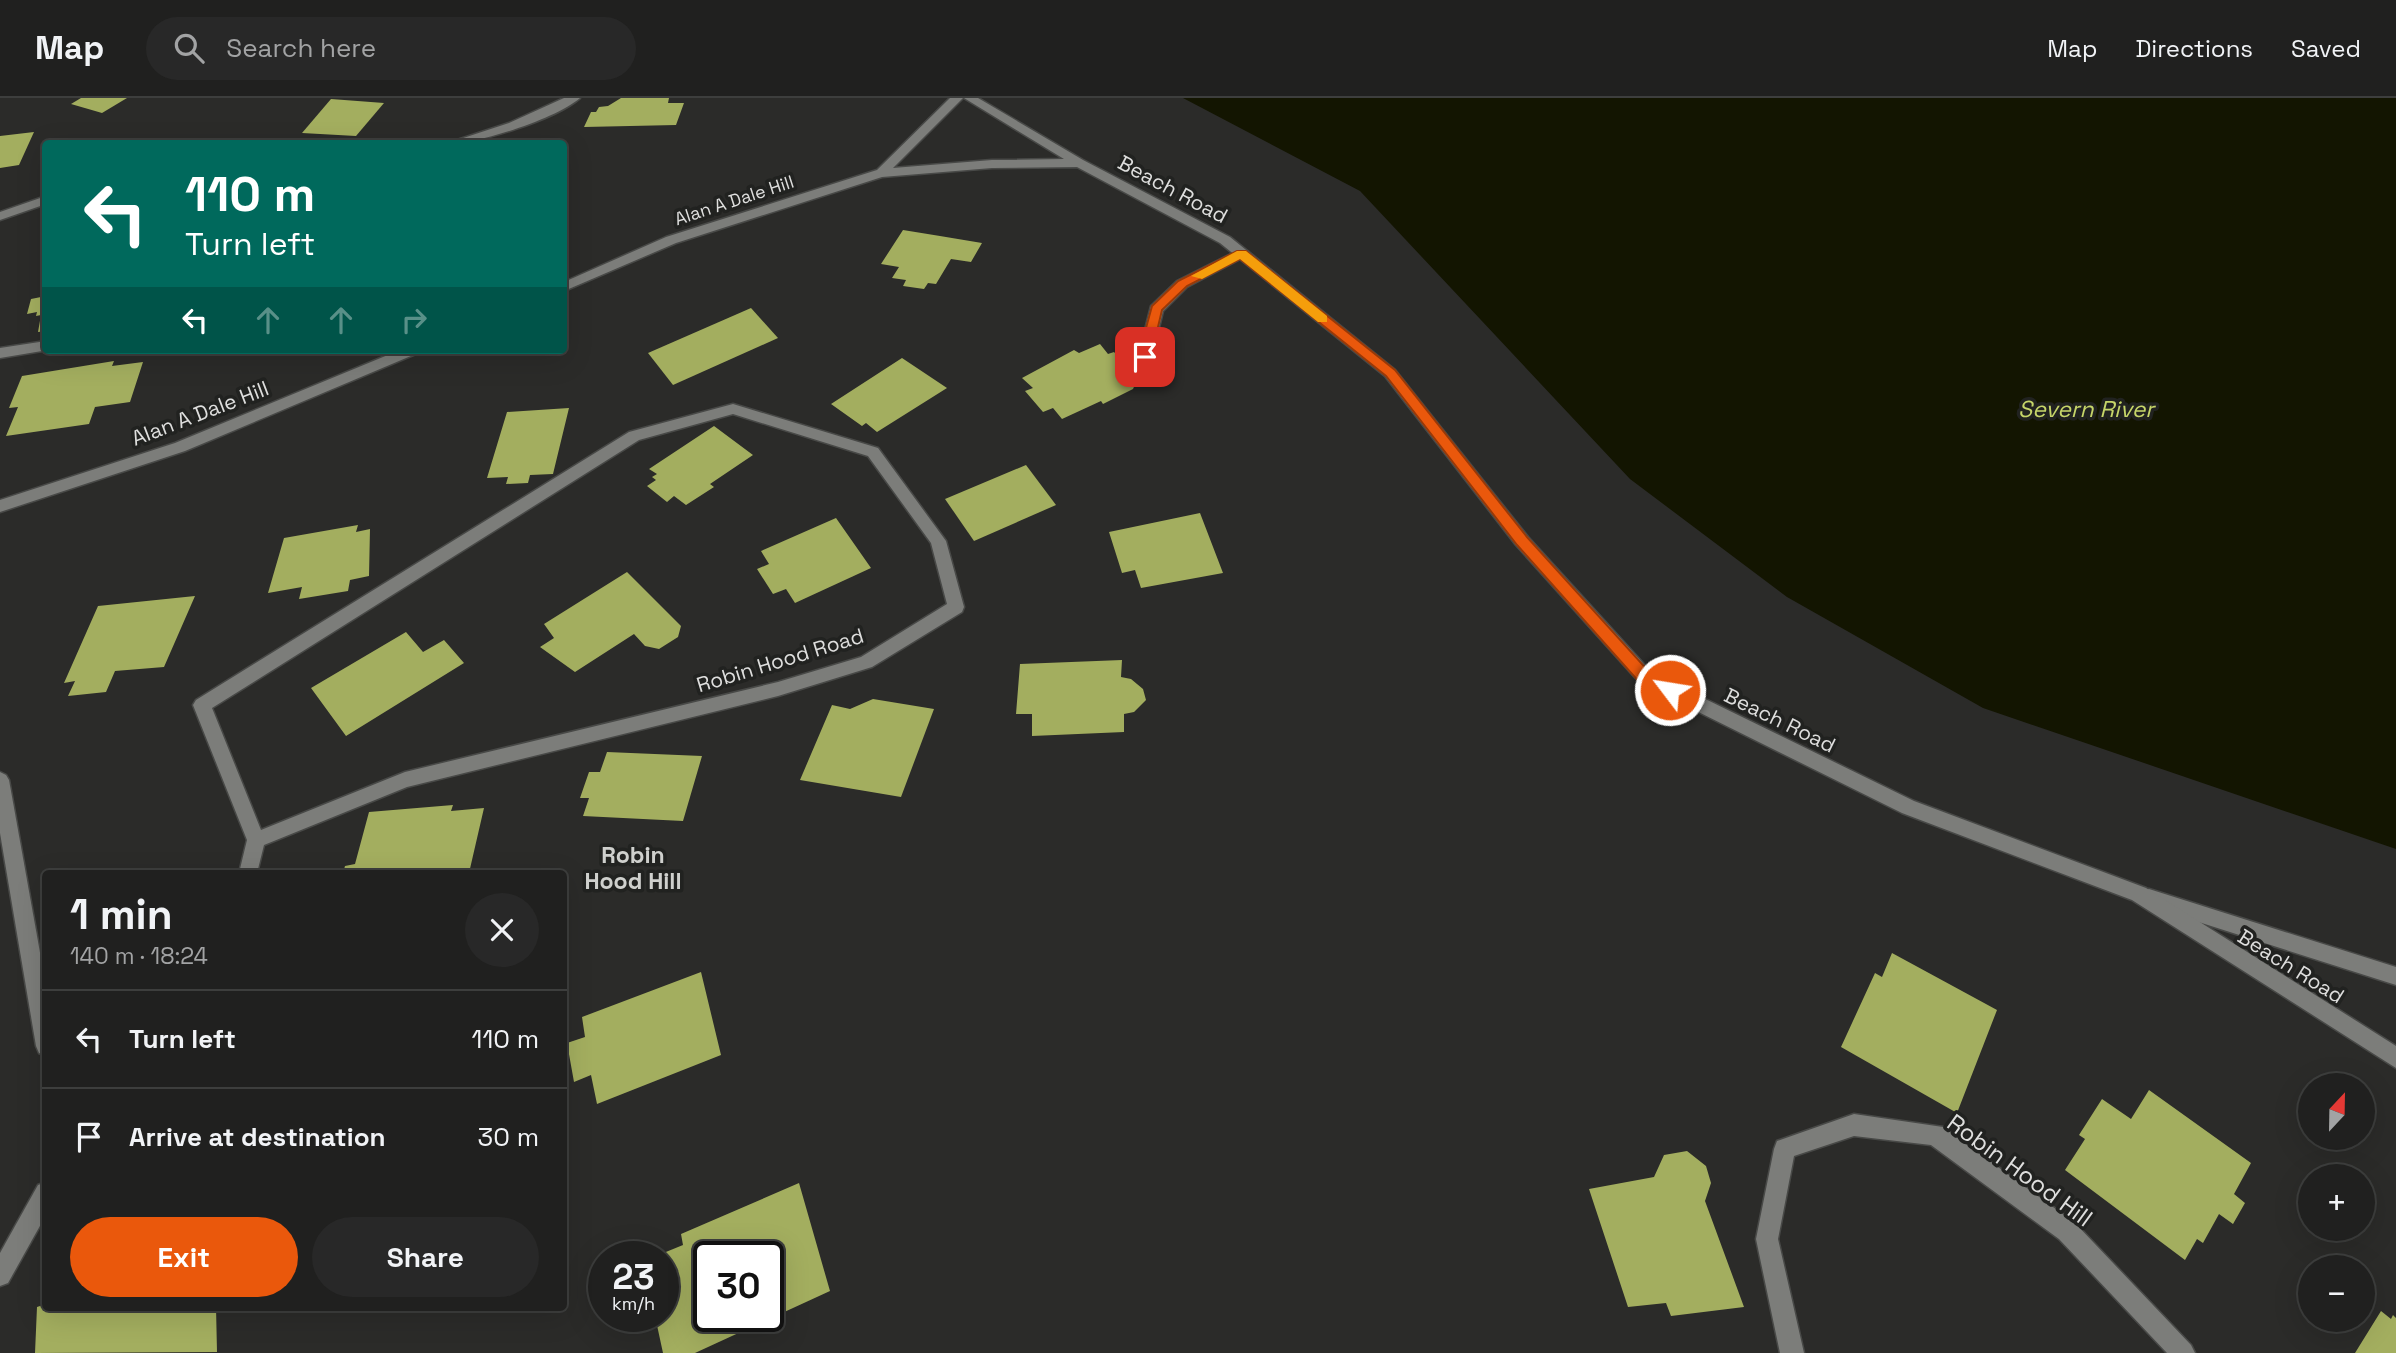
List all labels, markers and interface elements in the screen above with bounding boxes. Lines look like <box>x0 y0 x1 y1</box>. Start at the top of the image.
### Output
search box <box>146 17 636 80</box>
text: Map <box>35 27 104 69</box>
icon: search <box>170 29 208 67</box>
text: Search here <box>226 31 376 65</box>
text: Map <box>2047 33 2097 64</box>
text: Directions <box>2135 33 2253 64</box>
text: Saved <box>2291 33 2361 64</box>
street label: Beach Road <box>1113 149 1233 229</box>
text: 110 m <box>185 163 315 225</box>
icon: left <box>70 168 161 259</box>
street label: Alan A Dale Hill <box>671 170 797 230</box>
text: Turn left <box>185 224 315 264</box>
icon: left <box>176 301 214 339</box>
icon: ahead <box>249 301 287 339</box>
icon: ahead <box>322 301 360 339</box>
icon: right <box>395 301 433 339</box>
pin <box>1115 327 1175 387</box>
icon: arrive <box>1126 338 1164 376</box>
street label: Alan A Dale Hill <box>127 374 273 452</box>
water label: Severn River <box>2018 394 2156 424</box>
street label: Robin Hood Road <box>693 622 867 698</box>
position arrow <box>1633 653 1707 727</box>
street label: Beach Road <box>1720 681 1840 759</box>
district label: Robin Hood Hill <box>584 840 682 896</box>
text: 1 min <box>70 888 173 941</box>
button: close <box>465 893 539 967</box>
street label: Beach Road <box>2233 923 2349 1009</box>
text: 140 m · 18:24 <box>70 941 208 971</box>
icon: left <box>70 1020 108 1058</box>
text: Turn left <box>129 1022 236 1056</box>
text: 110 m <box>472 1022 539 1056</box>
north arrow <box>2298 1073 2375 1150</box>
map controls <box>2298 1073 2375 1332</box>
street label: Robin Hood Hill <box>1941 1107 2099 1233</box>
icon: arrive <box>70 1118 108 1156</box>
text: Arrive at destination <box>129 1120 386 1154</box>
text: 30 m <box>478 1120 539 1154</box>
button: + <box>2298 1164 2375 1241</box>
button: Exit <box>70 1217 298 1297</box>
button: Share <box>312 1217 539 1297</box>
speed limit sign: 30 <box>693 1241 784 1332</box>
text: 23 <box>612 1255 655 1299</box>
button: − <box>2298 1255 2375 1332</box>
text: km/h <box>612 1292 655 1315</box>

